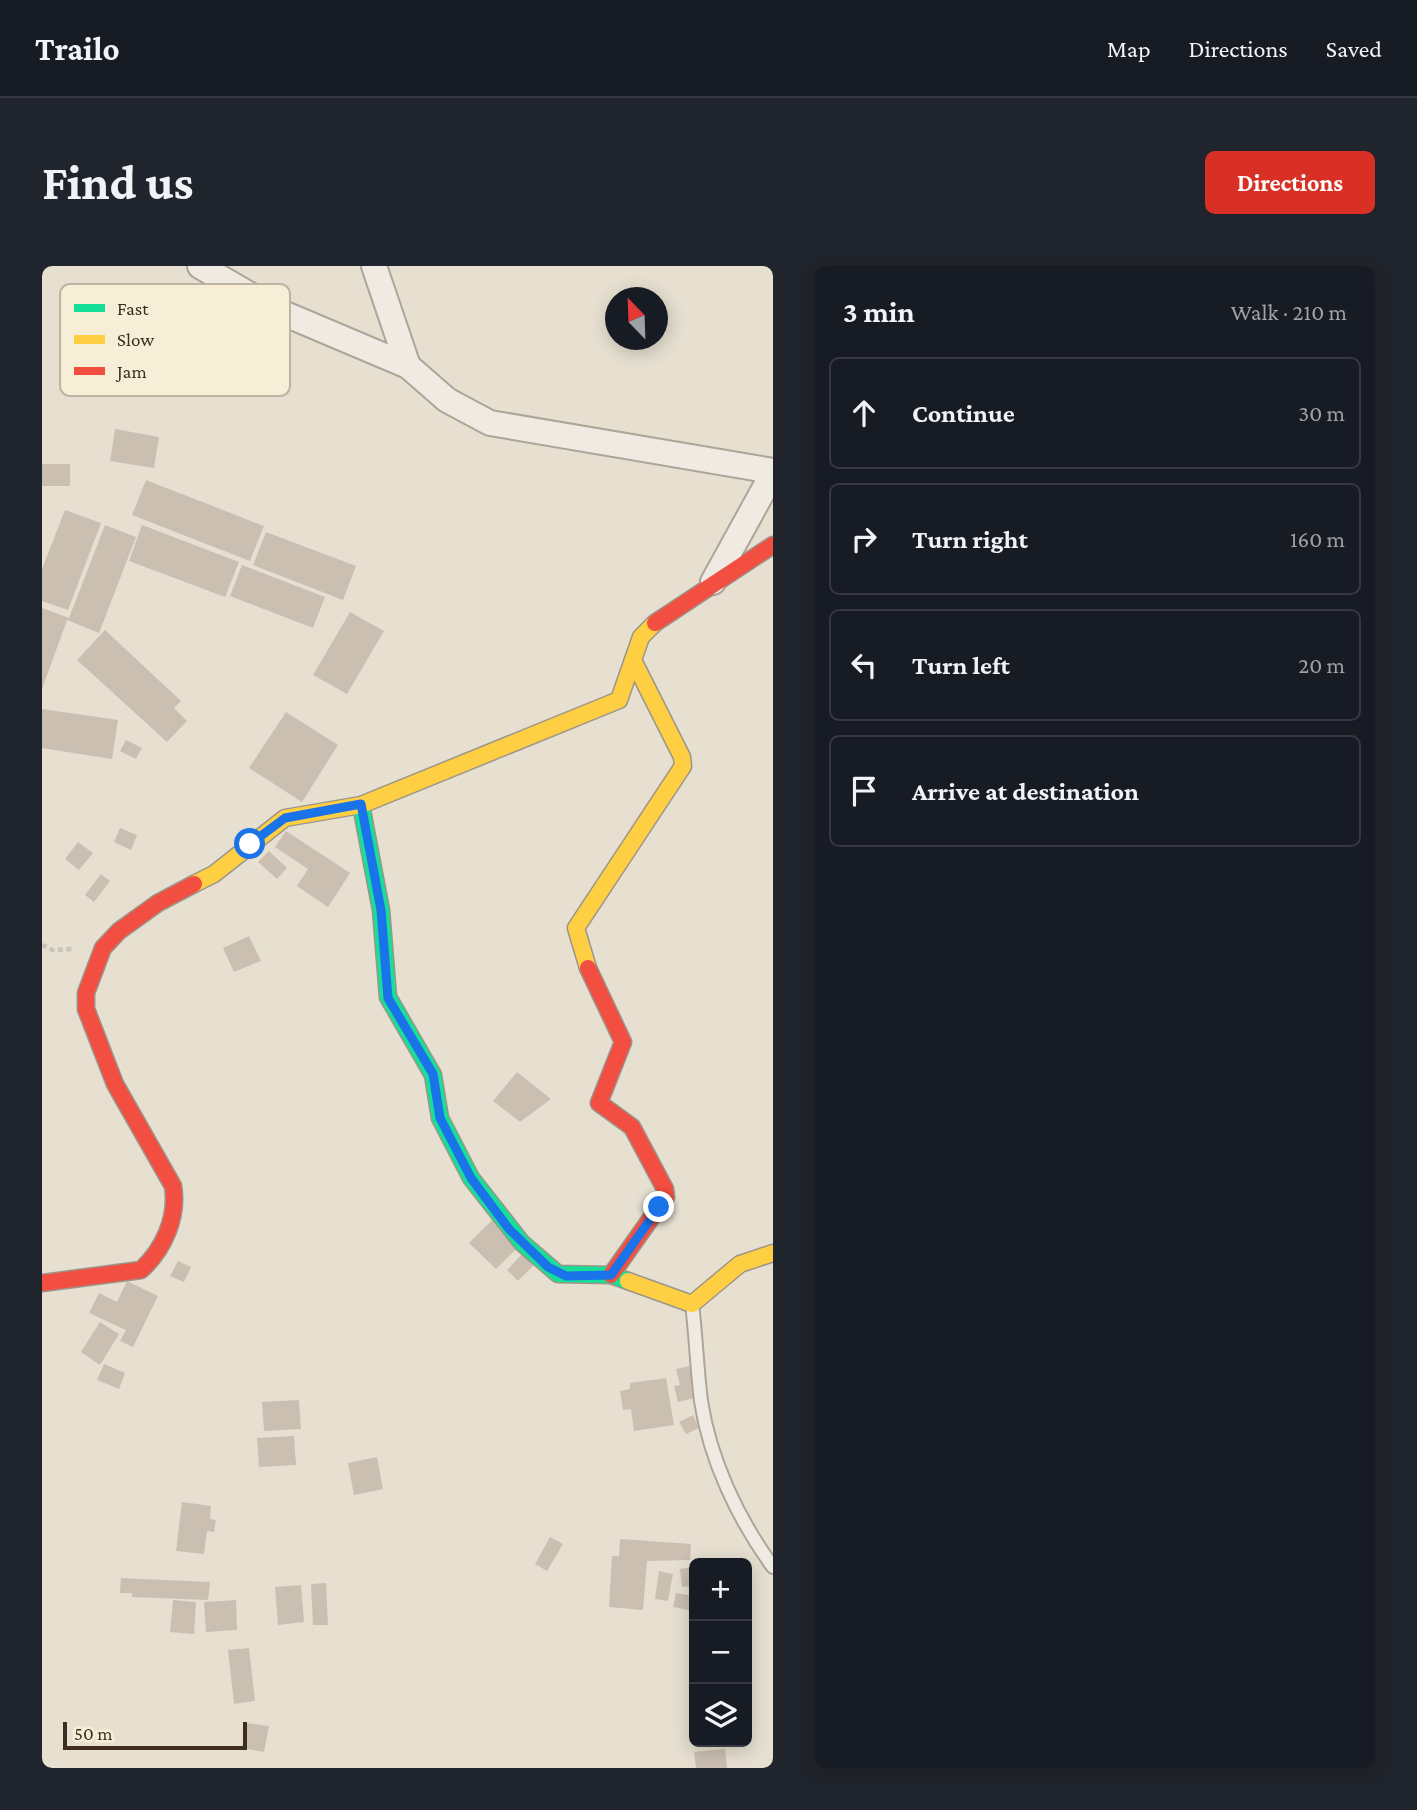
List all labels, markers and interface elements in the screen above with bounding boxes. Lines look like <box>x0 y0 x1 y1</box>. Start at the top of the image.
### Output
text: Trailo <box>35 30 120 67</box>
text: Map <box>1107 35 1151 62</box>
text: Directions <box>1189 35 1288 62</box>
text: Saved <box>1326 35 1382 62</box>
button: Directions <box>1205 151 1375 214</box>
text: Find us <box>42 155 194 210</box>
legend <box>60 284 290 396</box>
north arrow <box>605 287 668 350</box>
text: 3 min <box>843 295 915 328</box>
text: Fast <box>117 298 149 319</box>
text: Walk · 210 m <box>1231 299 1347 325</box>
text: Slow <box>117 329 154 350</box>
text: Jam <box>115 361 147 382</box>
icon: ahead <box>845 394 883 432</box>
text: Continue <box>912 399 1015 428</box>
text: 30 m <box>1298 400 1345 426</box>
icon: right <box>845 520 883 558</box>
text: Turn right <box>912 525 1028 554</box>
text: 160 m <box>1290 526 1345 552</box>
icon: left <box>845 646 883 684</box>
text: Turn left <box>912 651 1010 680</box>
text: 20 m <box>1298 652 1345 678</box>
icon: arrive <box>845 772 883 810</box>
text: Arrive at destination <box>912 777 1139 806</box>
route start <box>234 828 265 859</box>
route end <box>643 1191 674 1222</box>
map controls <box>689 1558 752 1747</box>
button: + <box>689 1558 752 1621</box>
button: − <box>689 1621 752 1684</box>
button: layers <box>689 1684 752 1747</box>
scale bar <box>63 1719 247 1751</box>
text: 50 m <box>74 1723 113 1744</box>

